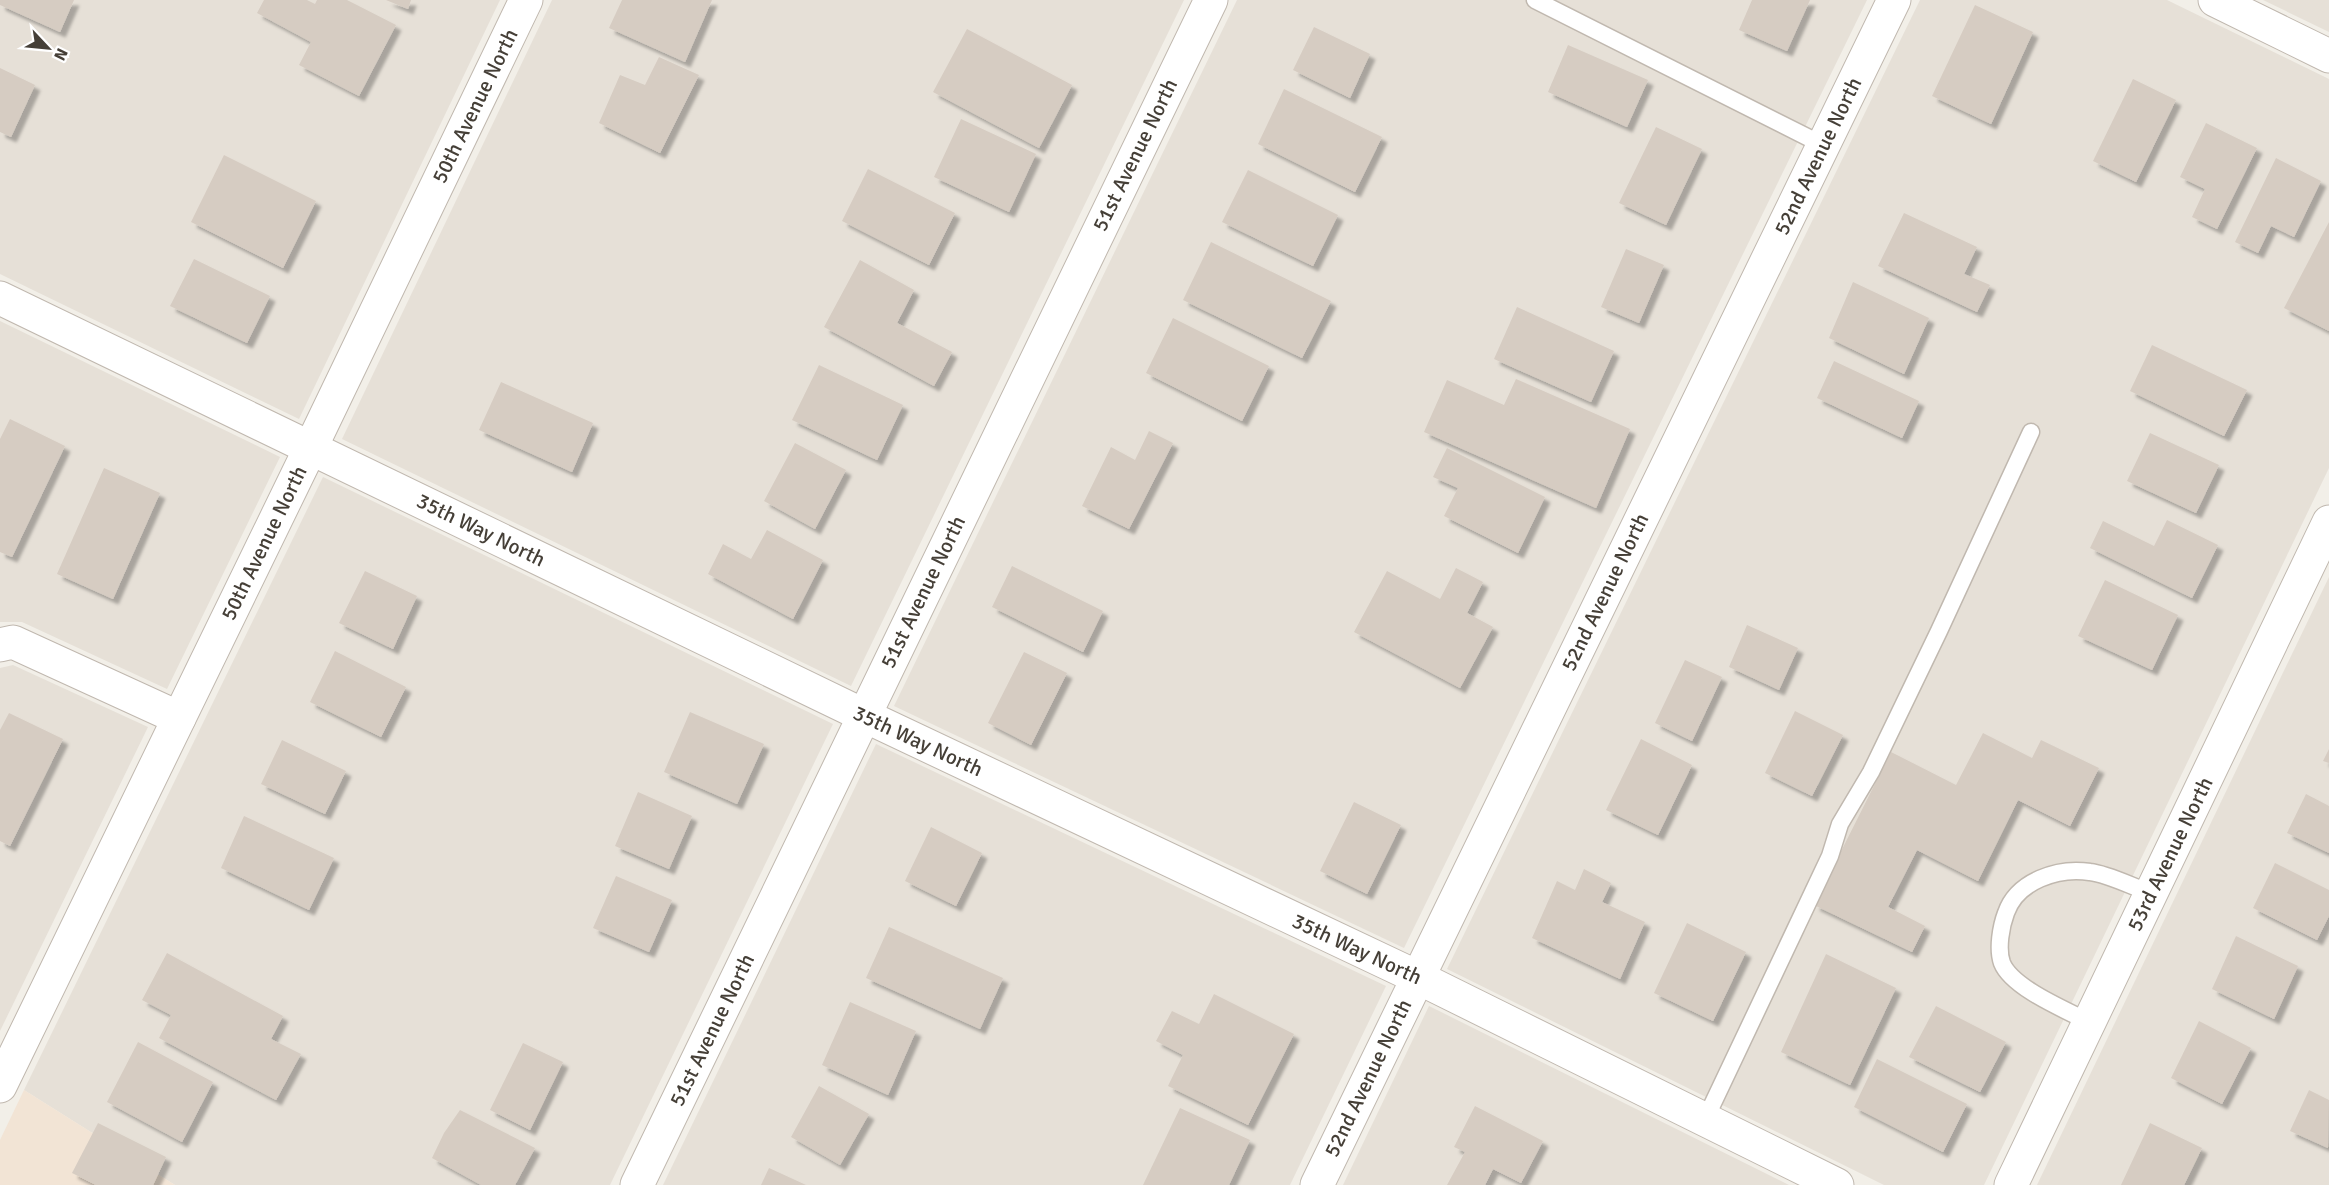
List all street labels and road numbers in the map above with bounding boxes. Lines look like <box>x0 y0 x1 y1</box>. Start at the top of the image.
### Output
street label: 50th Avenue North <box>426 25 524 187</box>
street label: 52nd Avenue North <box>1769 73 1867 239</box>
street label: 51st Avenue North <box>1087 75 1183 235</box>
street label: 50th Avenue North <box>215 462 313 624</box>
street label: 35th Way North <box>412 488 550 572</box>
street label: 52nd Avenue North <box>1556 509 1654 675</box>
street label: 51st Avenue North <box>875 512 971 672</box>
street label: 35th Way North <box>849 700 987 782</box>
street label: 53rd Avenue North <box>2121 773 2219 935</box>
street label: 35th Way North <box>1288 908 1426 990</box>
street label: 51st Avenue North <box>664 950 760 1110</box>
street label: 52nd Avenue North <box>1319 995 1417 1161</box>

